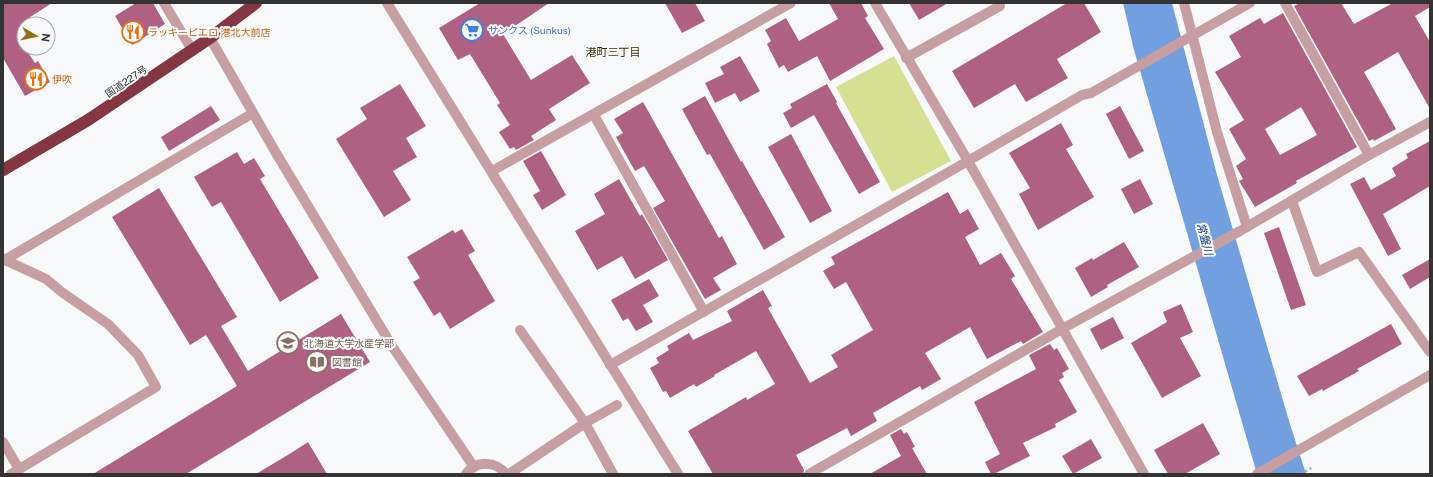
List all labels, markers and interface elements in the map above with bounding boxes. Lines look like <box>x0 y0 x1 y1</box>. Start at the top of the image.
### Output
north arrow <box>16 16 56 56</box>
supermarket icon: サンクス (Sunkus) <box>459 17 485 43</box>
restaurant icon: ラッキーピエロ 港北大前店 <box>120 19 146 45</box>
place label: サンクス (Sunkus) <box>488 24 571 36</box>
place label: ラッキーピエロ 港北大前店 <box>148 26 270 38</box>
text: N <box>39 32 52 43</box>
district label: 港町三丁目 <box>586 46 641 58</box>
street label: 国道227号 <box>103 63 149 99</box>
restaurant icon: 伊吹 <box>23 66 49 92</box>
place label: 伊吹 <box>52 73 72 85</box>
water label: 常盤川 <box>1195 222 1215 257</box>
school or university icon: 北海道大学水産学部 <box>275 330 301 356</box>
place label: 北海道大学水産学部 <box>304 337 394 349</box>
library icon: 図書館 <box>304 349 330 375</box>
place label: 図書館 <box>332 356 362 368</box>

